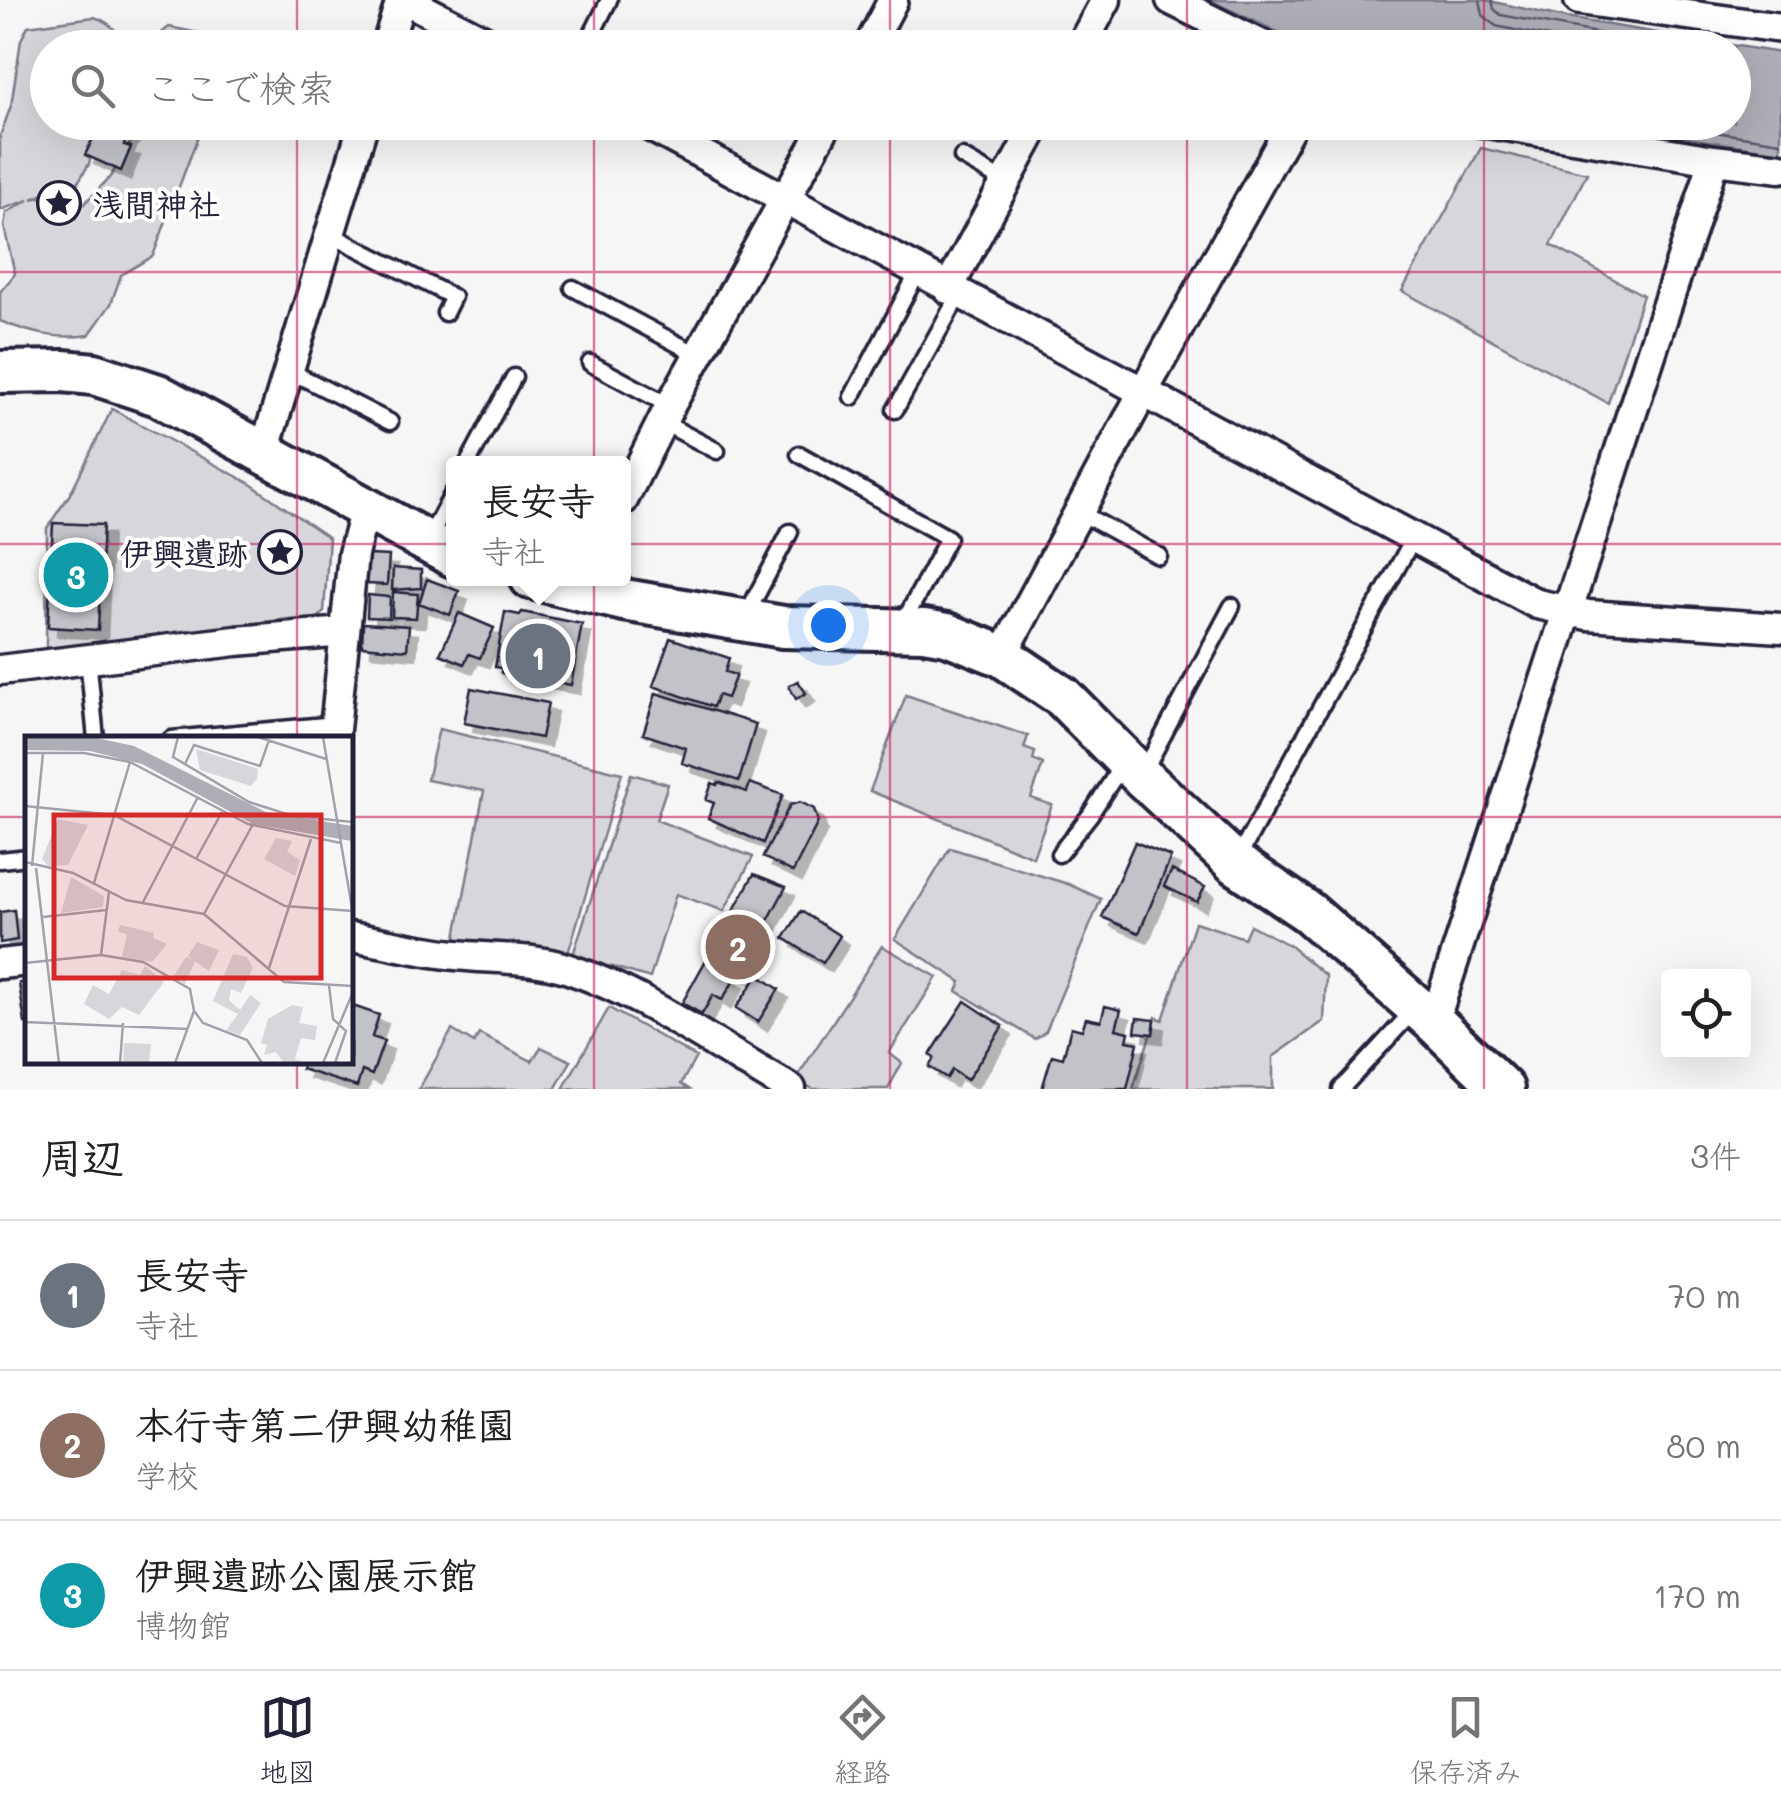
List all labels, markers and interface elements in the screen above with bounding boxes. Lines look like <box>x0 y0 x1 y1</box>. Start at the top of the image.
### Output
search box <box>30 30 1751 140</box>
icon: search <box>65 58 120 113</box>
text: ここで検索 <box>145 62 335 112</box>
place icon: 浅間神社 <box>36 180 82 226</box>
place label: 浅間神社 <box>92 182 220 224</box>
popup <box>446 456 631 586</box>
text: 長安寺 <box>481 475 596 525</box>
place icon: 伊興遺跡 <box>257 529 303 575</box>
text: 寺社 <box>481 529 546 571</box>
place label: 伊興遺跡 <box>120 531 248 573</box>
pin: 3 <box>44 538 108 612</box>
your location <box>803 600 854 651</box>
pin: 1 <box>506 618 570 694</box>
inset map <box>25 736 352 1064</box>
pin: 2 <box>706 910 770 984</box>
map controls <box>1661 969 1751 1059</box>
button: locate <box>1661 969 1751 1059</box>
text: 周辺 <box>40 1129 124 1184</box>
text: 3件 <box>1690 1134 1741 1176</box>
text: 長安寺 <box>135 1249 249 1299</box>
text: 1 <box>65 1274 80 1316</box>
text: 70 m <box>1668 1274 1741 1316</box>
text: 寺社 <box>135 1303 199 1345</box>
text: 本行寺第二伊興幼稚園 <box>135 1399 515 1449</box>
text: 2 <box>64 1424 81 1466</box>
text: 80 m <box>1666 1424 1741 1466</box>
text: 学校 <box>135 1453 199 1495</box>
text: 伊興遺跡公園展示館 <box>135 1549 477 1599</box>
text: 3 <box>63 1574 82 1616</box>
text: 170 m <box>1653 1574 1741 1616</box>
text: 博物館 <box>135 1603 231 1645</box>
tab: 地図 <box>259 1690 316 1790</box>
tab: 経路 <box>834 1690 891 1790</box>
tab: 保存済み <box>1409 1690 1522 1790</box>

